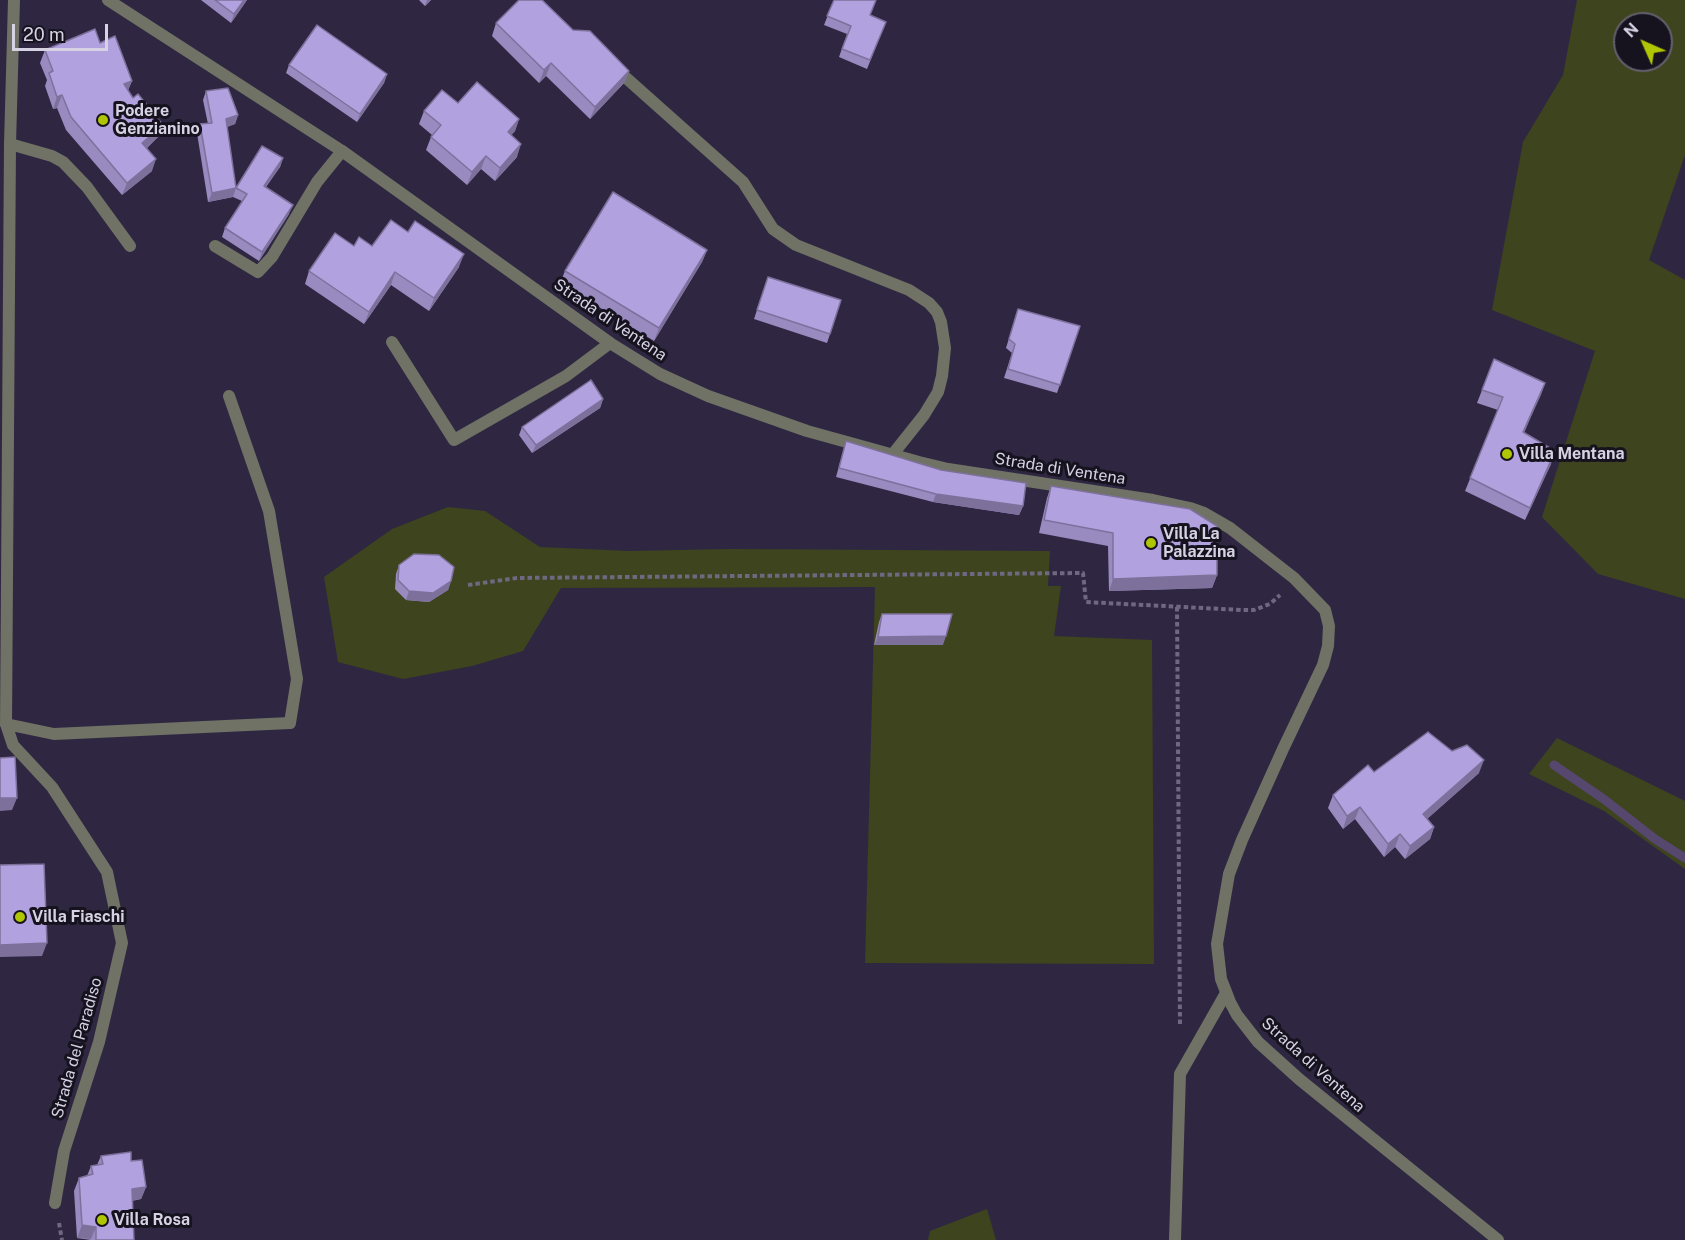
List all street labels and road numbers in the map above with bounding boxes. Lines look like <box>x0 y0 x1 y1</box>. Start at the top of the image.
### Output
street label: Strada di Ventena <box>550 275 670 365</box>
street label: Strada di Ventena <box>993 449 1127 489</box>
street label: Strada del Paradiso <box>48 975 106 1121</box>
street label: Strada di Ventena <box>1257 1014 1369 1116</box>

